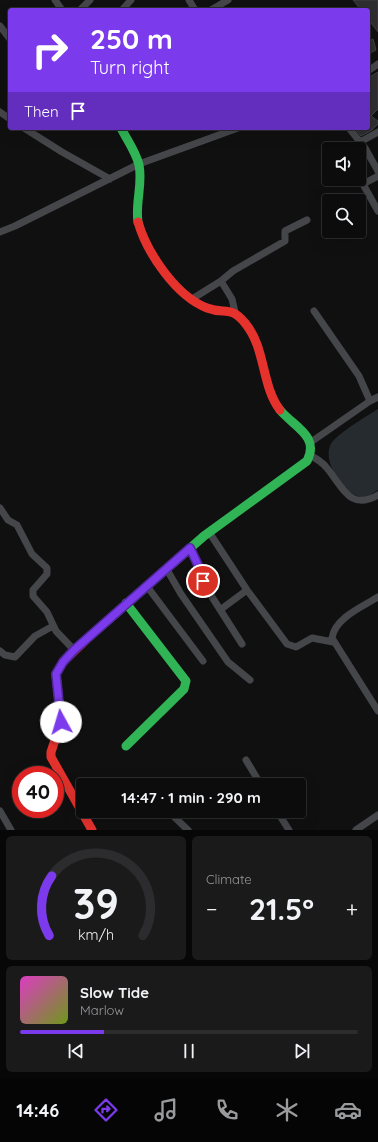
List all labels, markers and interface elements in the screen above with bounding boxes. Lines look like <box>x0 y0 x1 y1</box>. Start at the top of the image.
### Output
text: 250 m <box>90 21 173 56</box>
icon: right <box>24 24 76 76</box>
text: Turn right <box>90 56 170 79</box>
icon: arrive <box>67 100 89 122</box>
text: Then <box>24 102 59 121</box>
map controls <box>322 142 366 238</box>
button: sound <box>322 142 366 186</box>
button: search <box>322 194 366 238</box>
pin <box>186 564 220 598</box>
icon: arrive <box>192 570 214 592</box>
position arrow <box>40 701 82 743</box>
speed limit sign: 40 <box>12 766 64 818</box>
text: 14:47 · 1 min · 290 m <box>121 788 261 807</box>
text: Climate <box>206 871 252 887</box>
text: 39 <box>73 877 119 929</box>
text: 21.5° <box>249 890 314 928</box>
text: − <box>206 895 217 923</box>
text: + <box>346 895 358 923</box>
text: km/h <box>78 926 114 944</box>
text: Slow Tide <box>80 983 149 1002</box>
text: Marlow <box>80 1002 124 1018</box>
icon: previous <box>65 1040 87 1062</box>
icon: pause <box>178 1040 200 1062</box>
icon: next <box>291 1040 313 1062</box>
icon: directions <box>92 1096 120 1124</box>
icon: music <box>152 1096 180 1124</box>
icon: phone <box>213 1096 241 1124</box>
icon: climate <box>273 1096 301 1124</box>
icon: car <box>334 1096 362 1124</box>
text: 14:46 <box>16 1099 59 1122</box>

